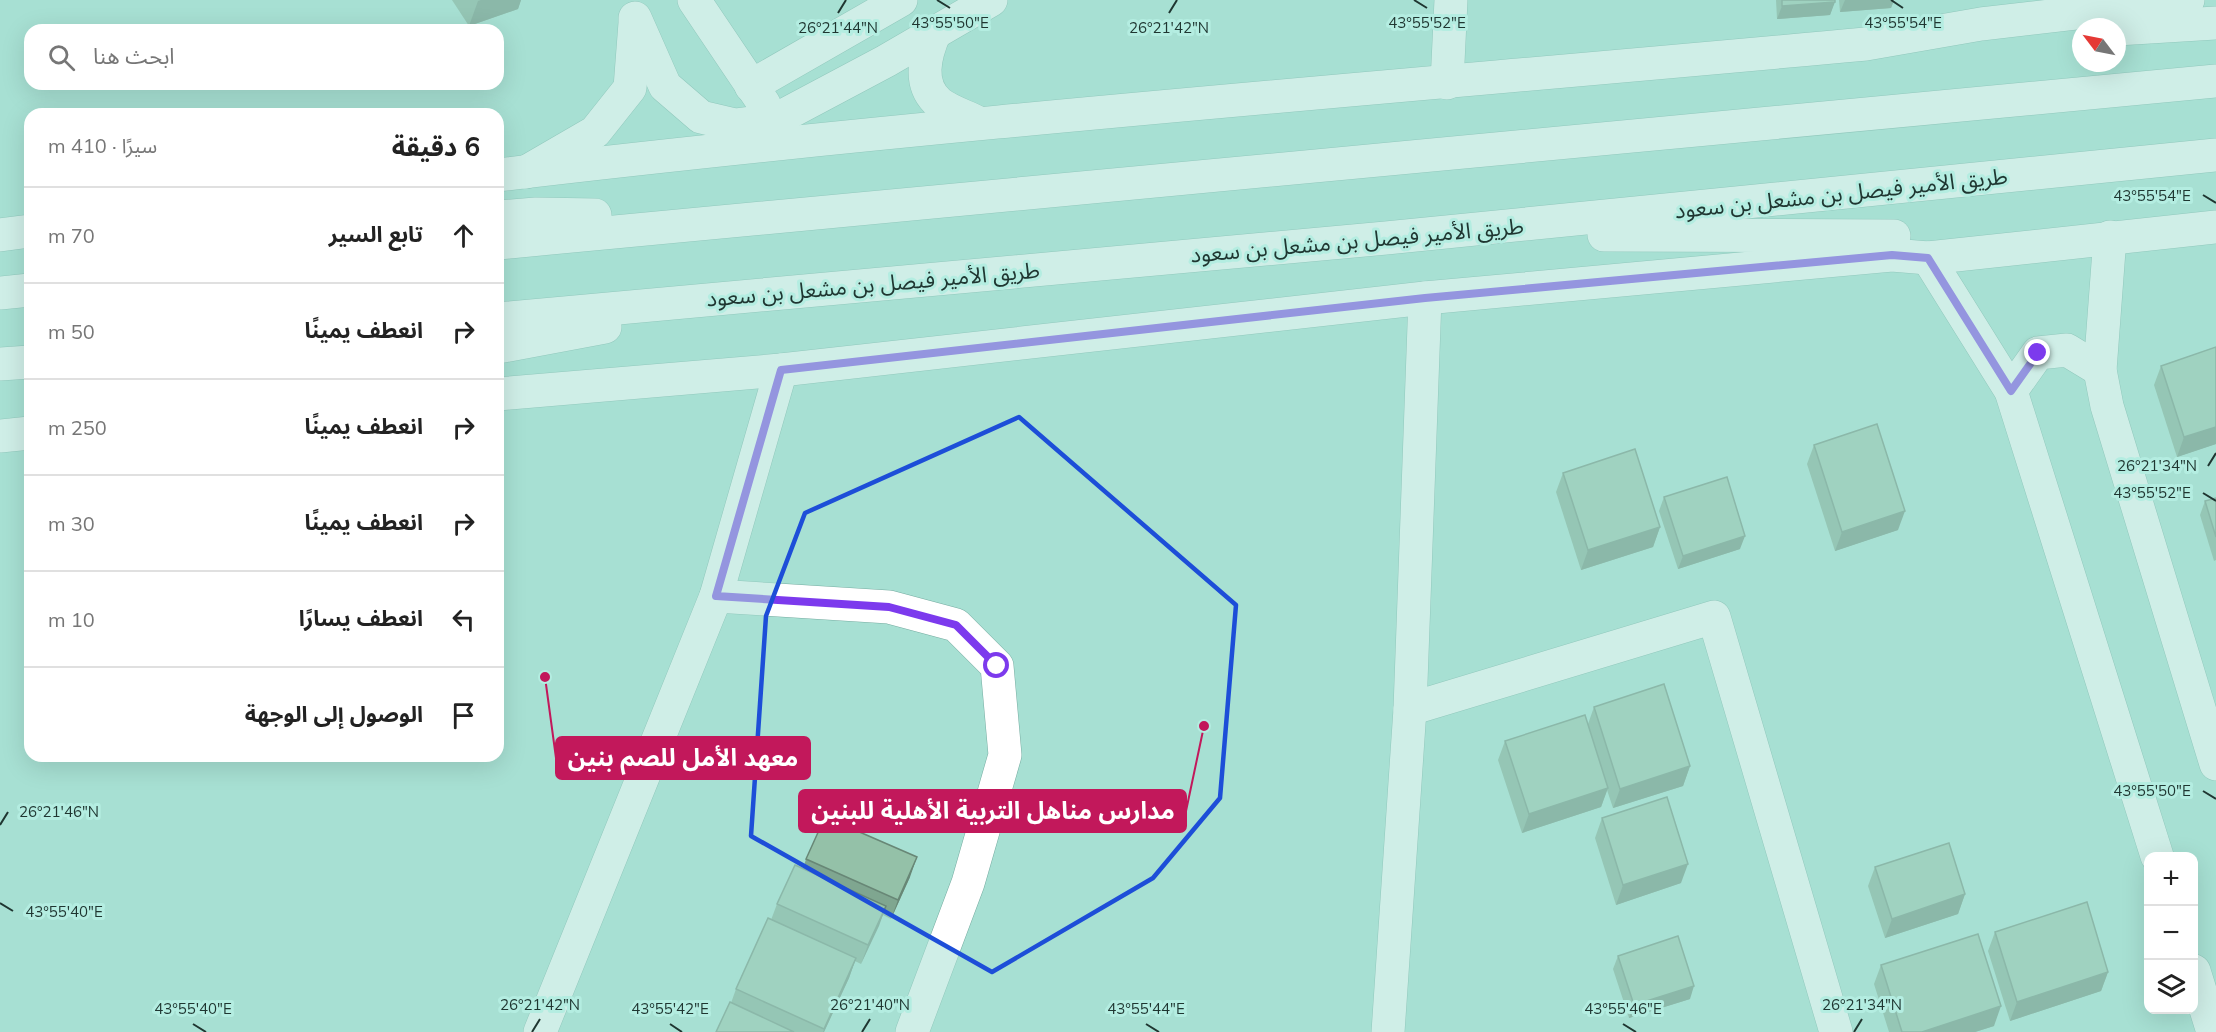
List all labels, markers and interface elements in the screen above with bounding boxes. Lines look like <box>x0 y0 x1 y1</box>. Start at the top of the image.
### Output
text: 43°55'50"E <box>911 13 989 32</box>
text: 43°55'52"E <box>1388 13 1466 32</box>
text: 43°55'54"E <box>1864 13 1942 32</box>
text: 26°21'44"N <box>798 18 878 37</box>
text: 26°21'42"N <box>1129 18 1209 37</box>
north arrow <box>2072 18 2126 72</box>
search box <box>24 24 504 90</box>
icon: search <box>45 41 78 74</box>
text: ابحث هنا <box>93 42 175 70</box>
text: 6 دقيقة <box>392 130 480 163</box>
text: سيرًا · 410 m <box>48 133 157 158</box>
street label: طريق الأمير فيصل بن مشعل بن سعود <box>1673 162 2009 224</box>
text: 43°55'54"E <box>2113 186 2191 205</box>
street label: طريق الأمير فيصل بن مشعل بن سعود <box>1189 211 1525 269</box>
icon: ahead <box>447 219 480 252</box>
text: تابع السير <box>329 220 423 248</box>
text: 70 m <box>48 223 95 248</box>
street label: طريق الأمير فيصل بن مشعل بن سعود <box>705 255 1041 313</box>
icon: right <box>447 315 480 348</box>
text: انعطف يمينًا <box>304 316 423 344</box>
text: 50 m <box>48 319 95 344</box>
route end <box>2024 339 2050 365</box>
icon: right <box>447 411 480 444</box>
text: انعطف يمينًا <box>304 412 423 440</box>
text: 250 m <box>48 415 107 440</box>
text: 26°21'34"N <box>2117 456 2197 475</box>
text: 43°55'52"E <box>2113 483 2191 502</box>
icon: right <box>447 507 480 540</box>
text: انعطف يمينًا <box>304 508 423 536</box>
text: 30 m <box>48 511 95 536</box>
icon: left <box>447 603 480 636</box>
text: انعطف يسارًا <box>299 604 423 632</box>
text: 10 m <box>48 607 95 632</box>
route start <box>983 652 1009 678</box>
icon: arrive <box>447 699 480 732</box>
text: الوصول إلى الوجهة <box>245 700 423 728</box>
callout: معهد الأمل للصم بنين <box>556 737 810 779</box>
text: معهد الأمل للصم بنين <box>568 742 798 775</box>
text: 43°55'50"E <box>2113 781 2191 800</box>
callout: مدارس مناهل التربية الأهلية للبنين <box>799 790 1186 832</box>
text: مدارس مناهل التربية الأهلية للبنين <box>811 795 1175 825</box>
text: 26°21'46"N <box>19 802 99 821</box>
map controls <box>2144 852 2198 1014</box>
button: + <box>2144 852 2198 906</box>
text: 43°55'40"E <box>25 902 103 921</box>
button: − <box>2144 906 2198 960</box>
button: layers <box>2144 960 2198 1014</box>
text: 26°21'42"N <box>500 995 580 1014</box>
text: 26°21'40"N <box>830 995 910 1014</box>
text: 26°21'34"N <box>1822 995 1902 1014</box>
text: 43°55'40"E <box>154 999 232 1018</box>
text: 43°55'42"E <box>631 999 709 1018</box>
text: 43°55'44"E <box>1107 999 1185 1018</box>
text: 43°55'46"E <box>1584 999 1662 1018</box>

